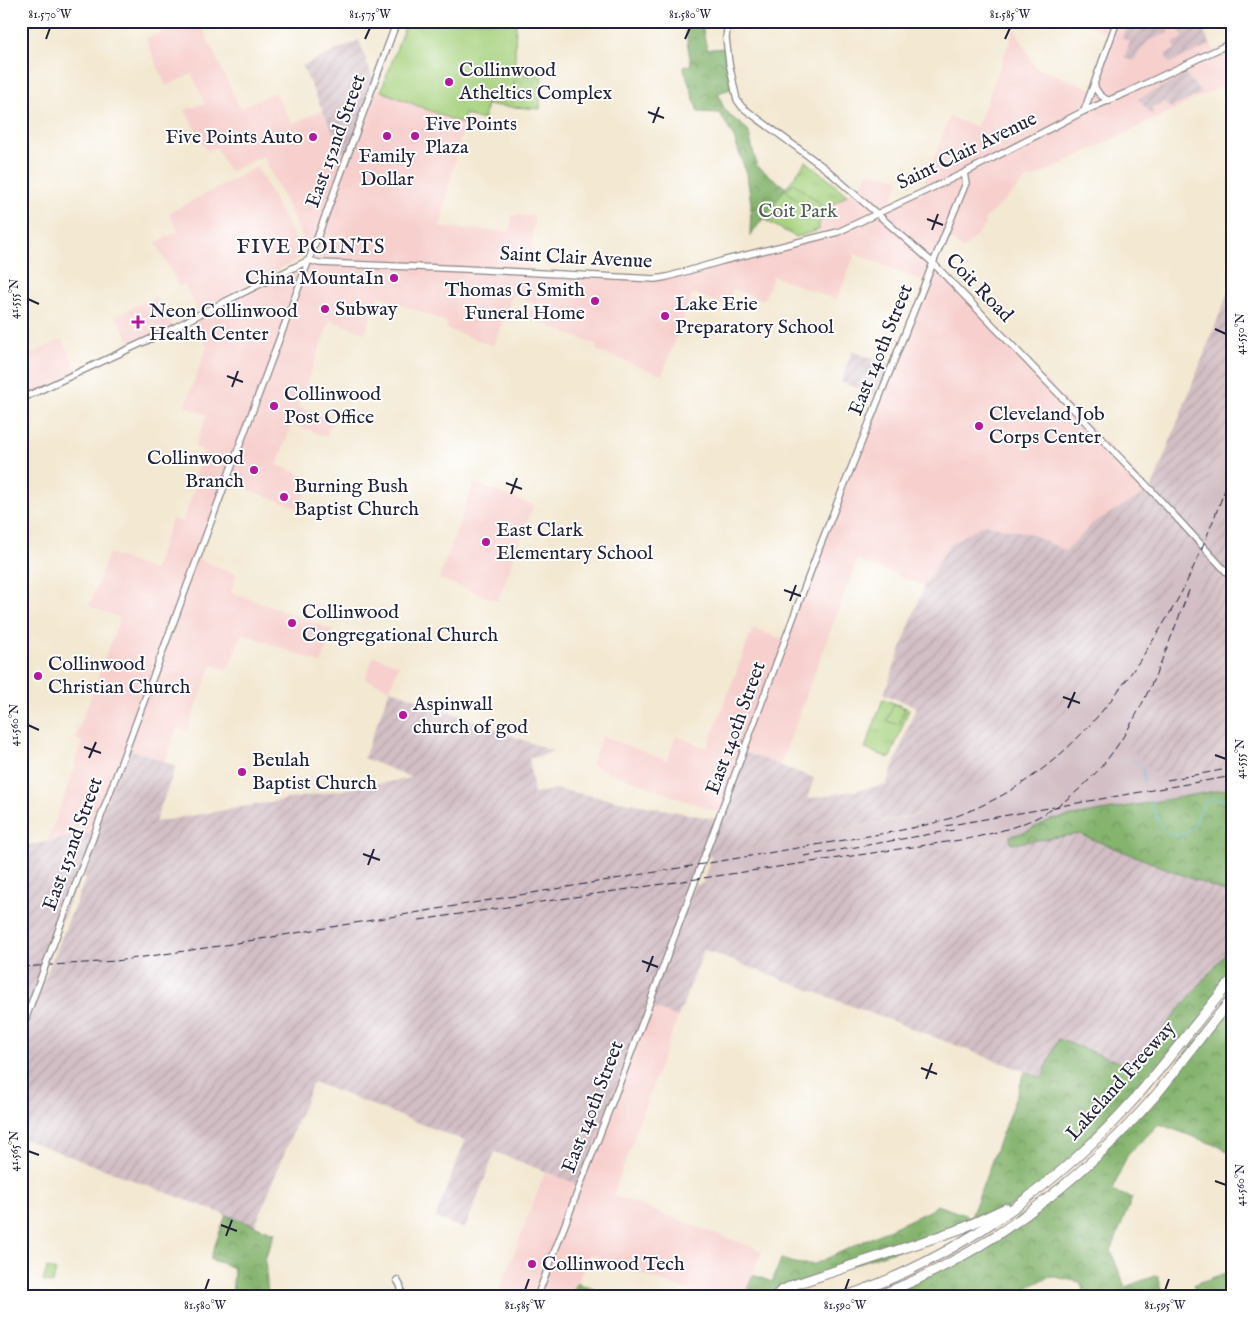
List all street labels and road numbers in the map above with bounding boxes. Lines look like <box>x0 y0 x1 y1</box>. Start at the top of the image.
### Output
street label: East 152nd Street <box>300 71 372 211</box>
street label: Saint Clair Avenue <box>893 106 1041 196</box>
street label: Saint Clair Avenue <box>499 242 653 274</box>
street label: Coit Road <box>940 248 1018 328</box>
street label: East 140th Street <box>843 281 919 419</box>
street label: East 140th Street <box>700 658 772 798</box>
street label: East 152nd Street <box>37 774 109 914</box>
street label: Lakeland Freeway <box>1061 1016 1181 1146</box>
street label: East 140th Street <box>556 1037 630 1177</box>

